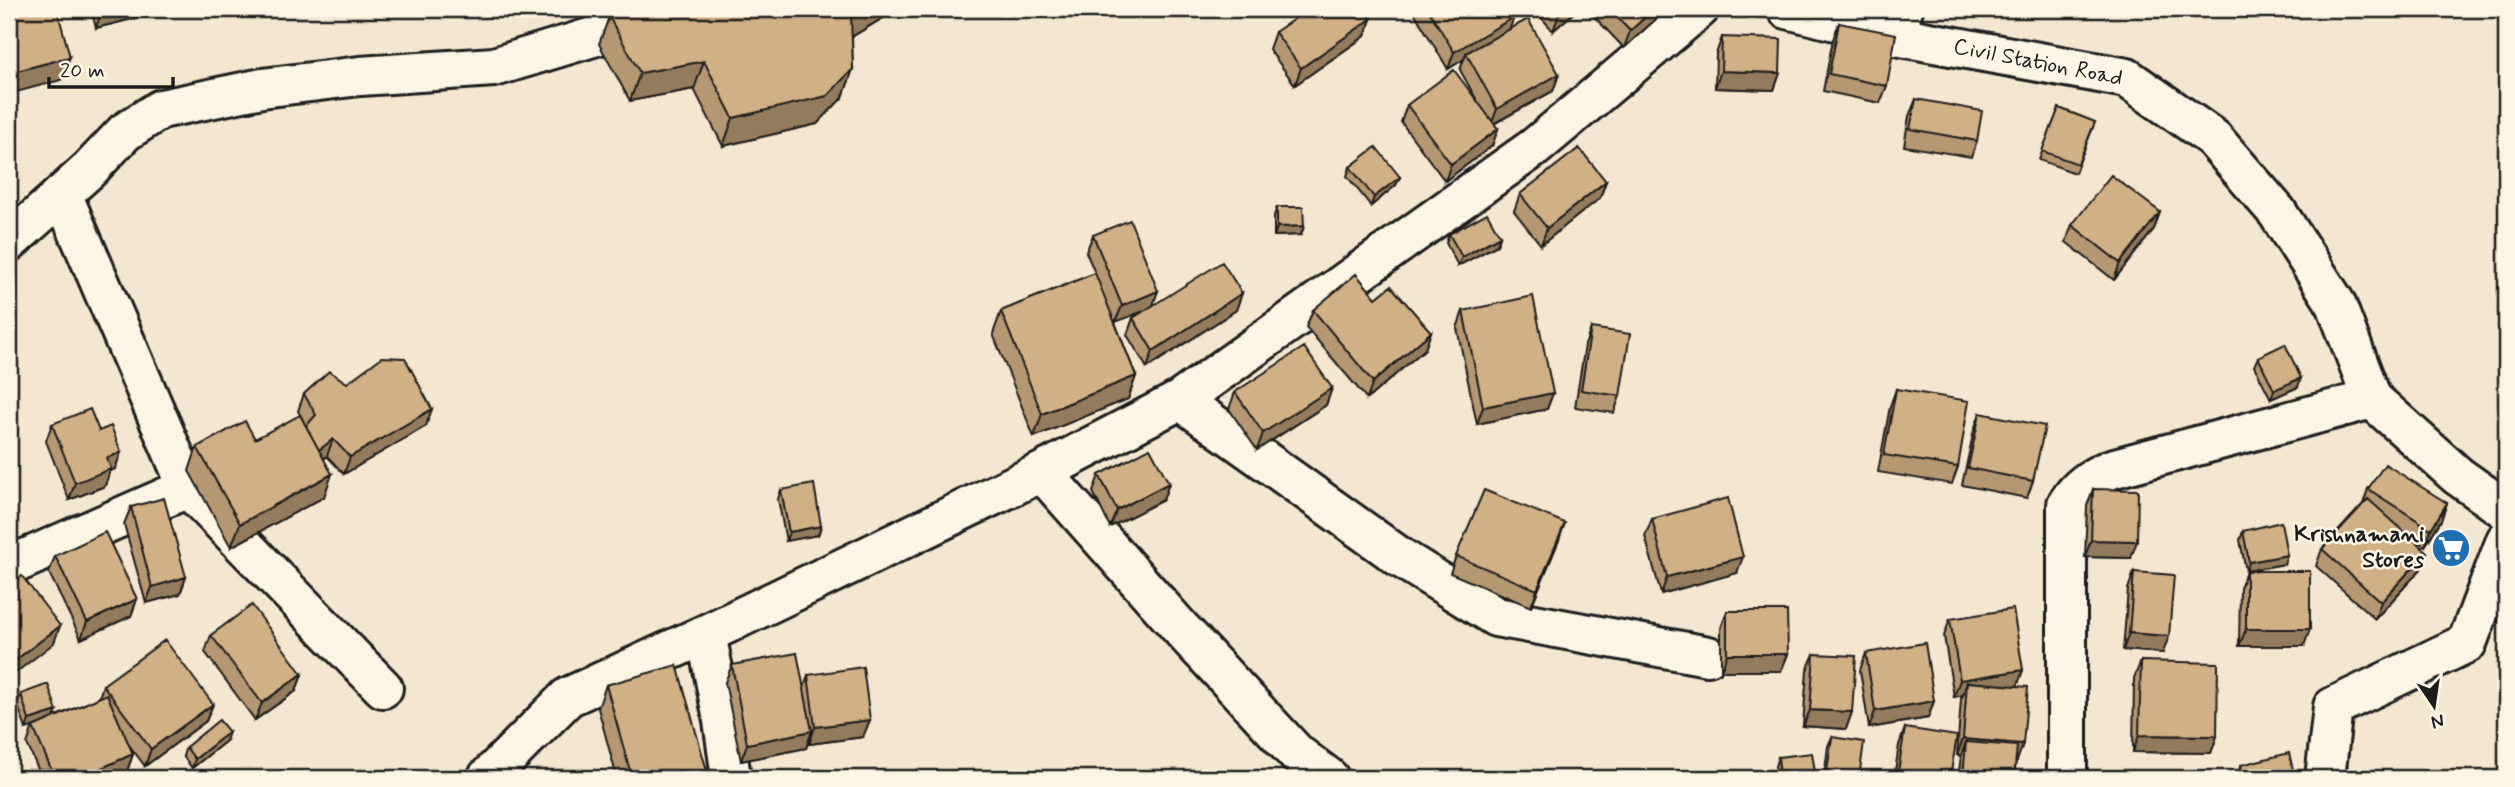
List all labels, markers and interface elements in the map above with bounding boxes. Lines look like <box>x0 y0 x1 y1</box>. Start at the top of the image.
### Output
street label: Civil Station Road <box>1951 32 2125 94</box>
scale bar <box>49 46 173 90</box>
text: 20 m <box>60 57 105 85</box>
place label: Krishnamani Stores <box>2294 520 2425 576</box>
supermarket icon: Krishnamani Stores <box>2430 527 2472 569</box>
north arrow <box>2400 672 2470 742</box>
text: N <box>2429 707 2446 735</box>

